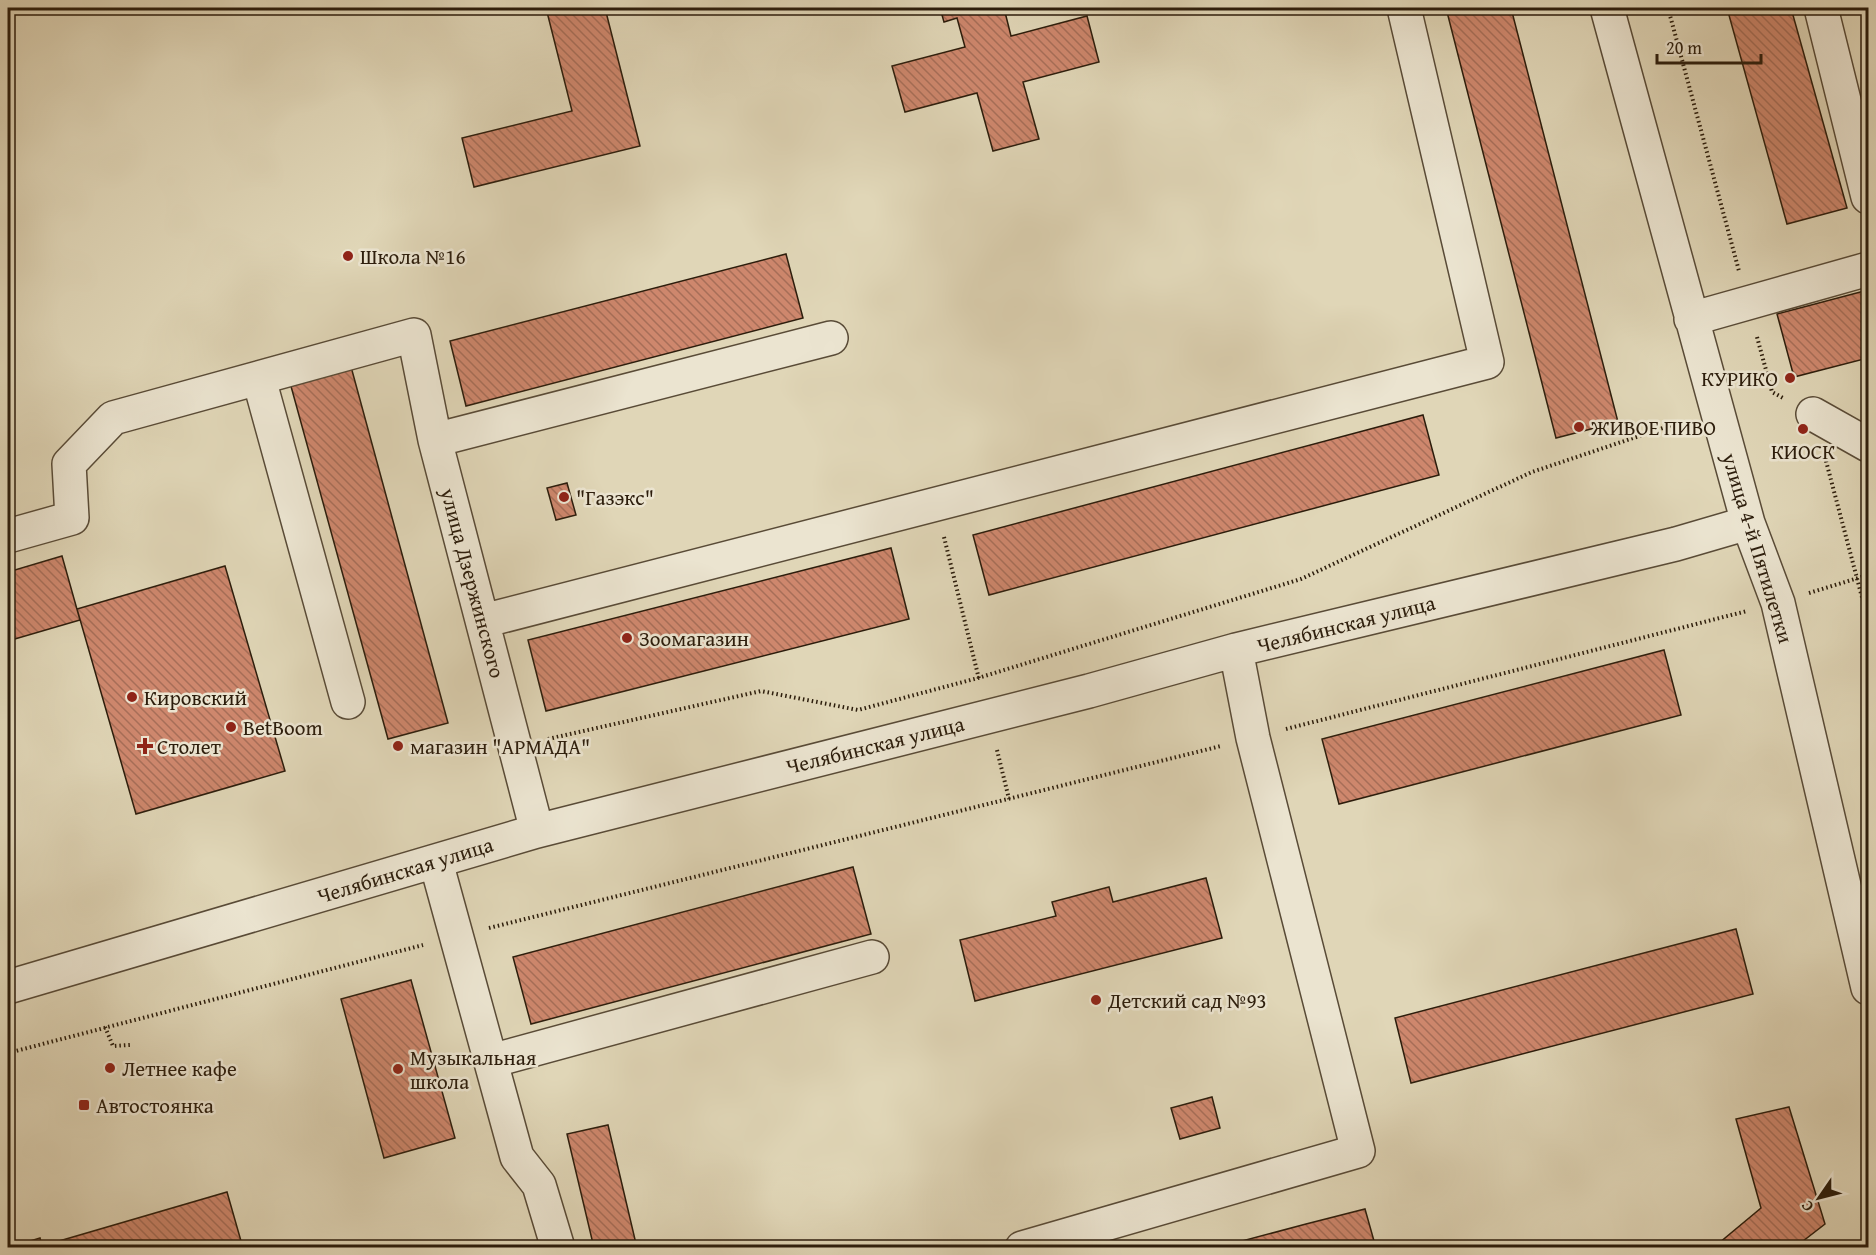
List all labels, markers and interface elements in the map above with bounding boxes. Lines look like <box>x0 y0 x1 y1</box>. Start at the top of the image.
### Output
scale bar <box>1657 27 1760 65</box>
text: 20 m <box>1666 34 1702 61</box>
place label: Школа №16 <box>360 241 466 272</box>
marker: Школа №16 <box>341 249 355 263</box>
place label: КУРИКО <box>1701 363 1778 394</box>
marker: КУРИКО <box>1783 371 1797 385</box>
place label: ЖИВОЕ ПИВО <box>1590 412 1716 443</box>
marker: ЖИВОЕ ПИВО <box>1572 420 1586 434</box>
marker: КИОСК <box>1796 422 1810 436</box>
place label: КИОСК <box>1771 436 1835 467</box>
street label: улица 4-й Пятилетки <box>1714 448 1802 647</box>
place label: "Газэкс" <box>576 482 654 513</box>
street label: улица Дзержинского <box>432 484 513 682</box>
marker: "Газэкс" <box>557 490 571 504</box>
street label: Челябинская улица <box>1254 587 1438 661</box>
place label: Зоомагазин <box>639 623 749 654</box>
marker: Зоомагазин <box>620 631 634 645</box>
place label: Кировский <box>144 682 247 713</box>
marker: Кировский <box>125 690 139 704</box>
street label: Челябинская улица <box>783 708 967 782</box>
place label: BetBoom <box>243 712 323 743</box>
marker: BetBoom <box>224 720 238 734</box>
place label: Столет <box>157 731 221 762</box>
place label: магазин "АРМАДА" <box>410 731 590 762</box>
marker: Столет <box>138 739 152 753</box>
marker: магазин "АРМАДА" <box>391 739 405 753</box>
street label: Челябинская улица <box>313 828 497 912</box>
place label: Детский сад №93 <box>1107 985 1267 1016</box>
marker: Детский сад №93 <box>1089 993 1103 1007</box>
place label: Музыкальная школа <box>410 1042 537 1097</box>
place label: Летнее кафе <box>122 1053 237 1084</box>
marker: Летнее кафе <box>103 1061 117 1075</box>
marker: Музыкальная школа <box>391 1062 405 1076</box>
place label: Автостоянка <box>96 1090 214 1121</box>
marker: Автостоянка <box>77 1098 91 1112</box>
north arrow <box>1789 1168 1849 1228</box>
text: С <box>1794 1196 1819 1217</box>

